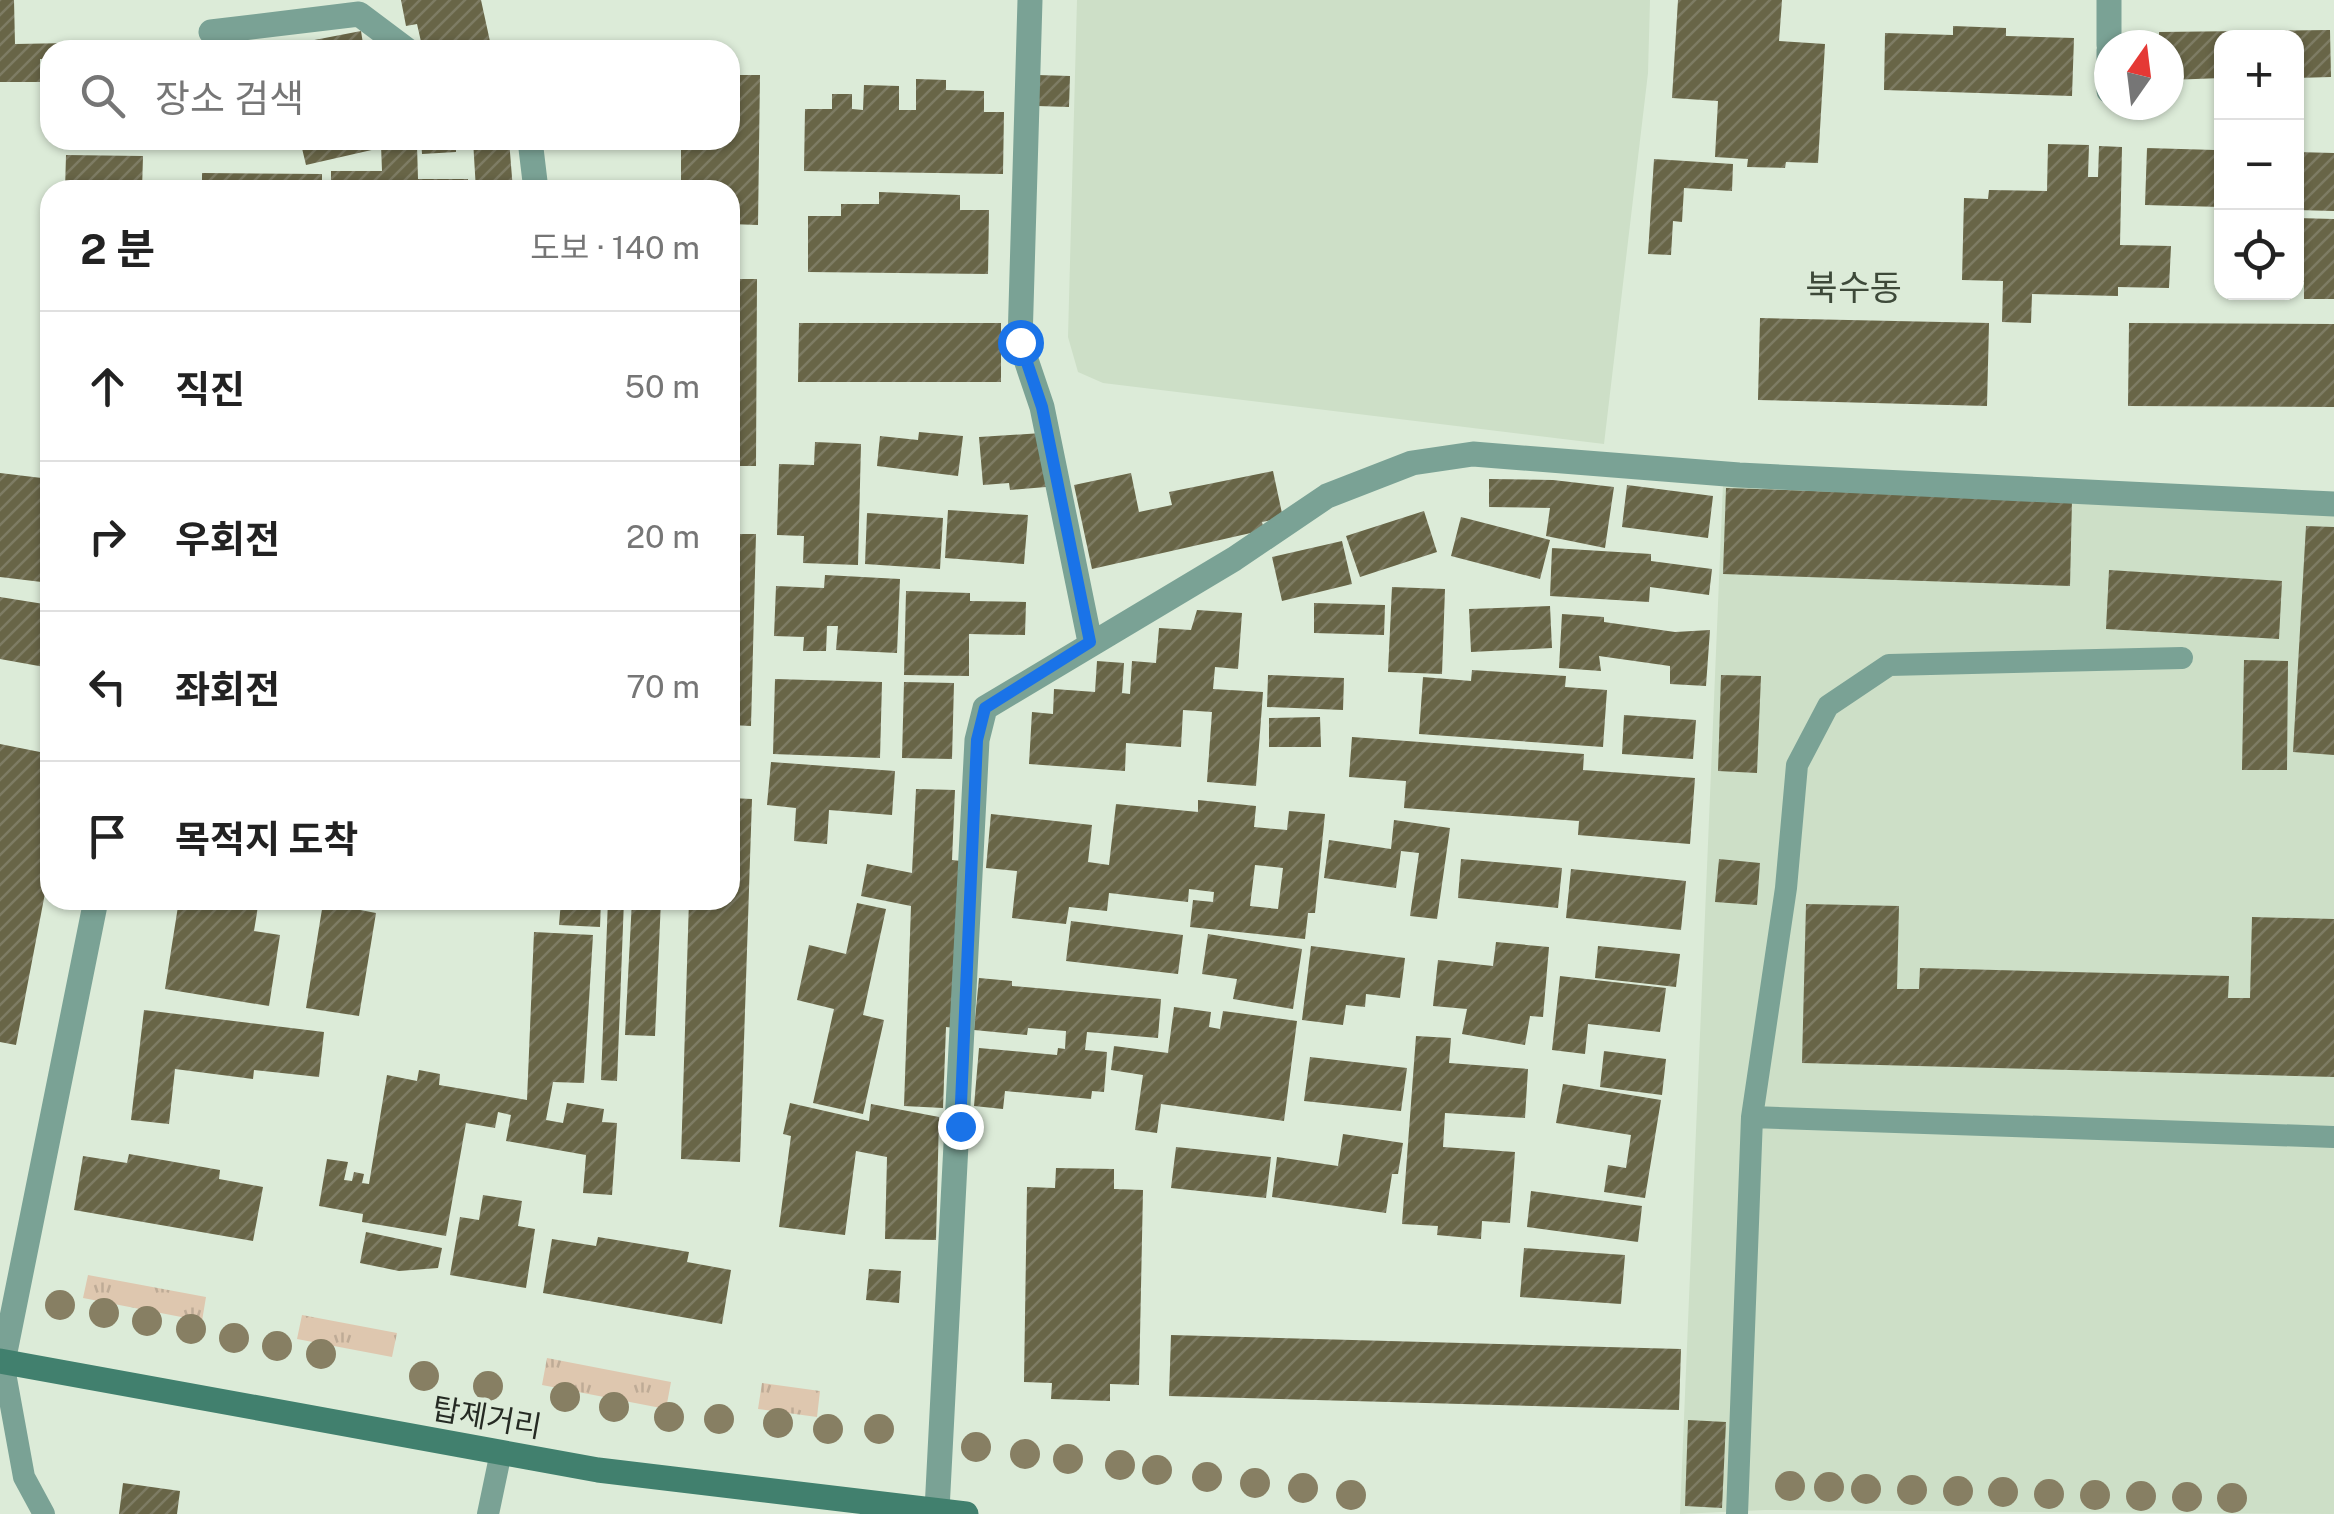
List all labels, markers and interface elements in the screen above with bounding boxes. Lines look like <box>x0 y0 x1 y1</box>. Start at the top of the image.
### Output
north arrow <box>2094 30 2184 120</box>
map controls <box>2214 30 2304 300</box>
button: + <box>2214 30 2304 120</box>
search box <box>40 40 740 150</box>
icon: search <box>75 68 130 123</box>
text: 장소 검색 <box>155 76 304 121</box>
button: − <box>2214 120 2304 210</box>
button: locate <box>2214 210 2304 300</box>
text: 2 분 <box>80 224 155 273</box>
text: 도보 · 140 m <box>530 229 700 266</box>
district label: 북수동 <box>1806 267 1902 308</box>
route start <box>998 320 1044 366</box>
icon: ahead <box>80 359 135 414</box>
text: 직진 <box>175 367 245 412</box>
text: 50 m <box>624 368 700 405</box>
icon: right <box>80 509 135 564</box>
text: 우회전 <box>175 517 280 562</box>
text: 20 m <box>626 518 700 555</box>
icon: left <box>80 659 135 714</box>
text: 좌회전 <box>175 667 280 712</box>
text: 70 m <box>626 668 700 705</box>
icon: arrive <box>80 809 135 864</box>
text: 목적지 도착 <box>175 817 358 862</box>
route end <box>938 1104 984 1150</box>
street label: 탑제거리 <box>430 1390 544 1444</box>

